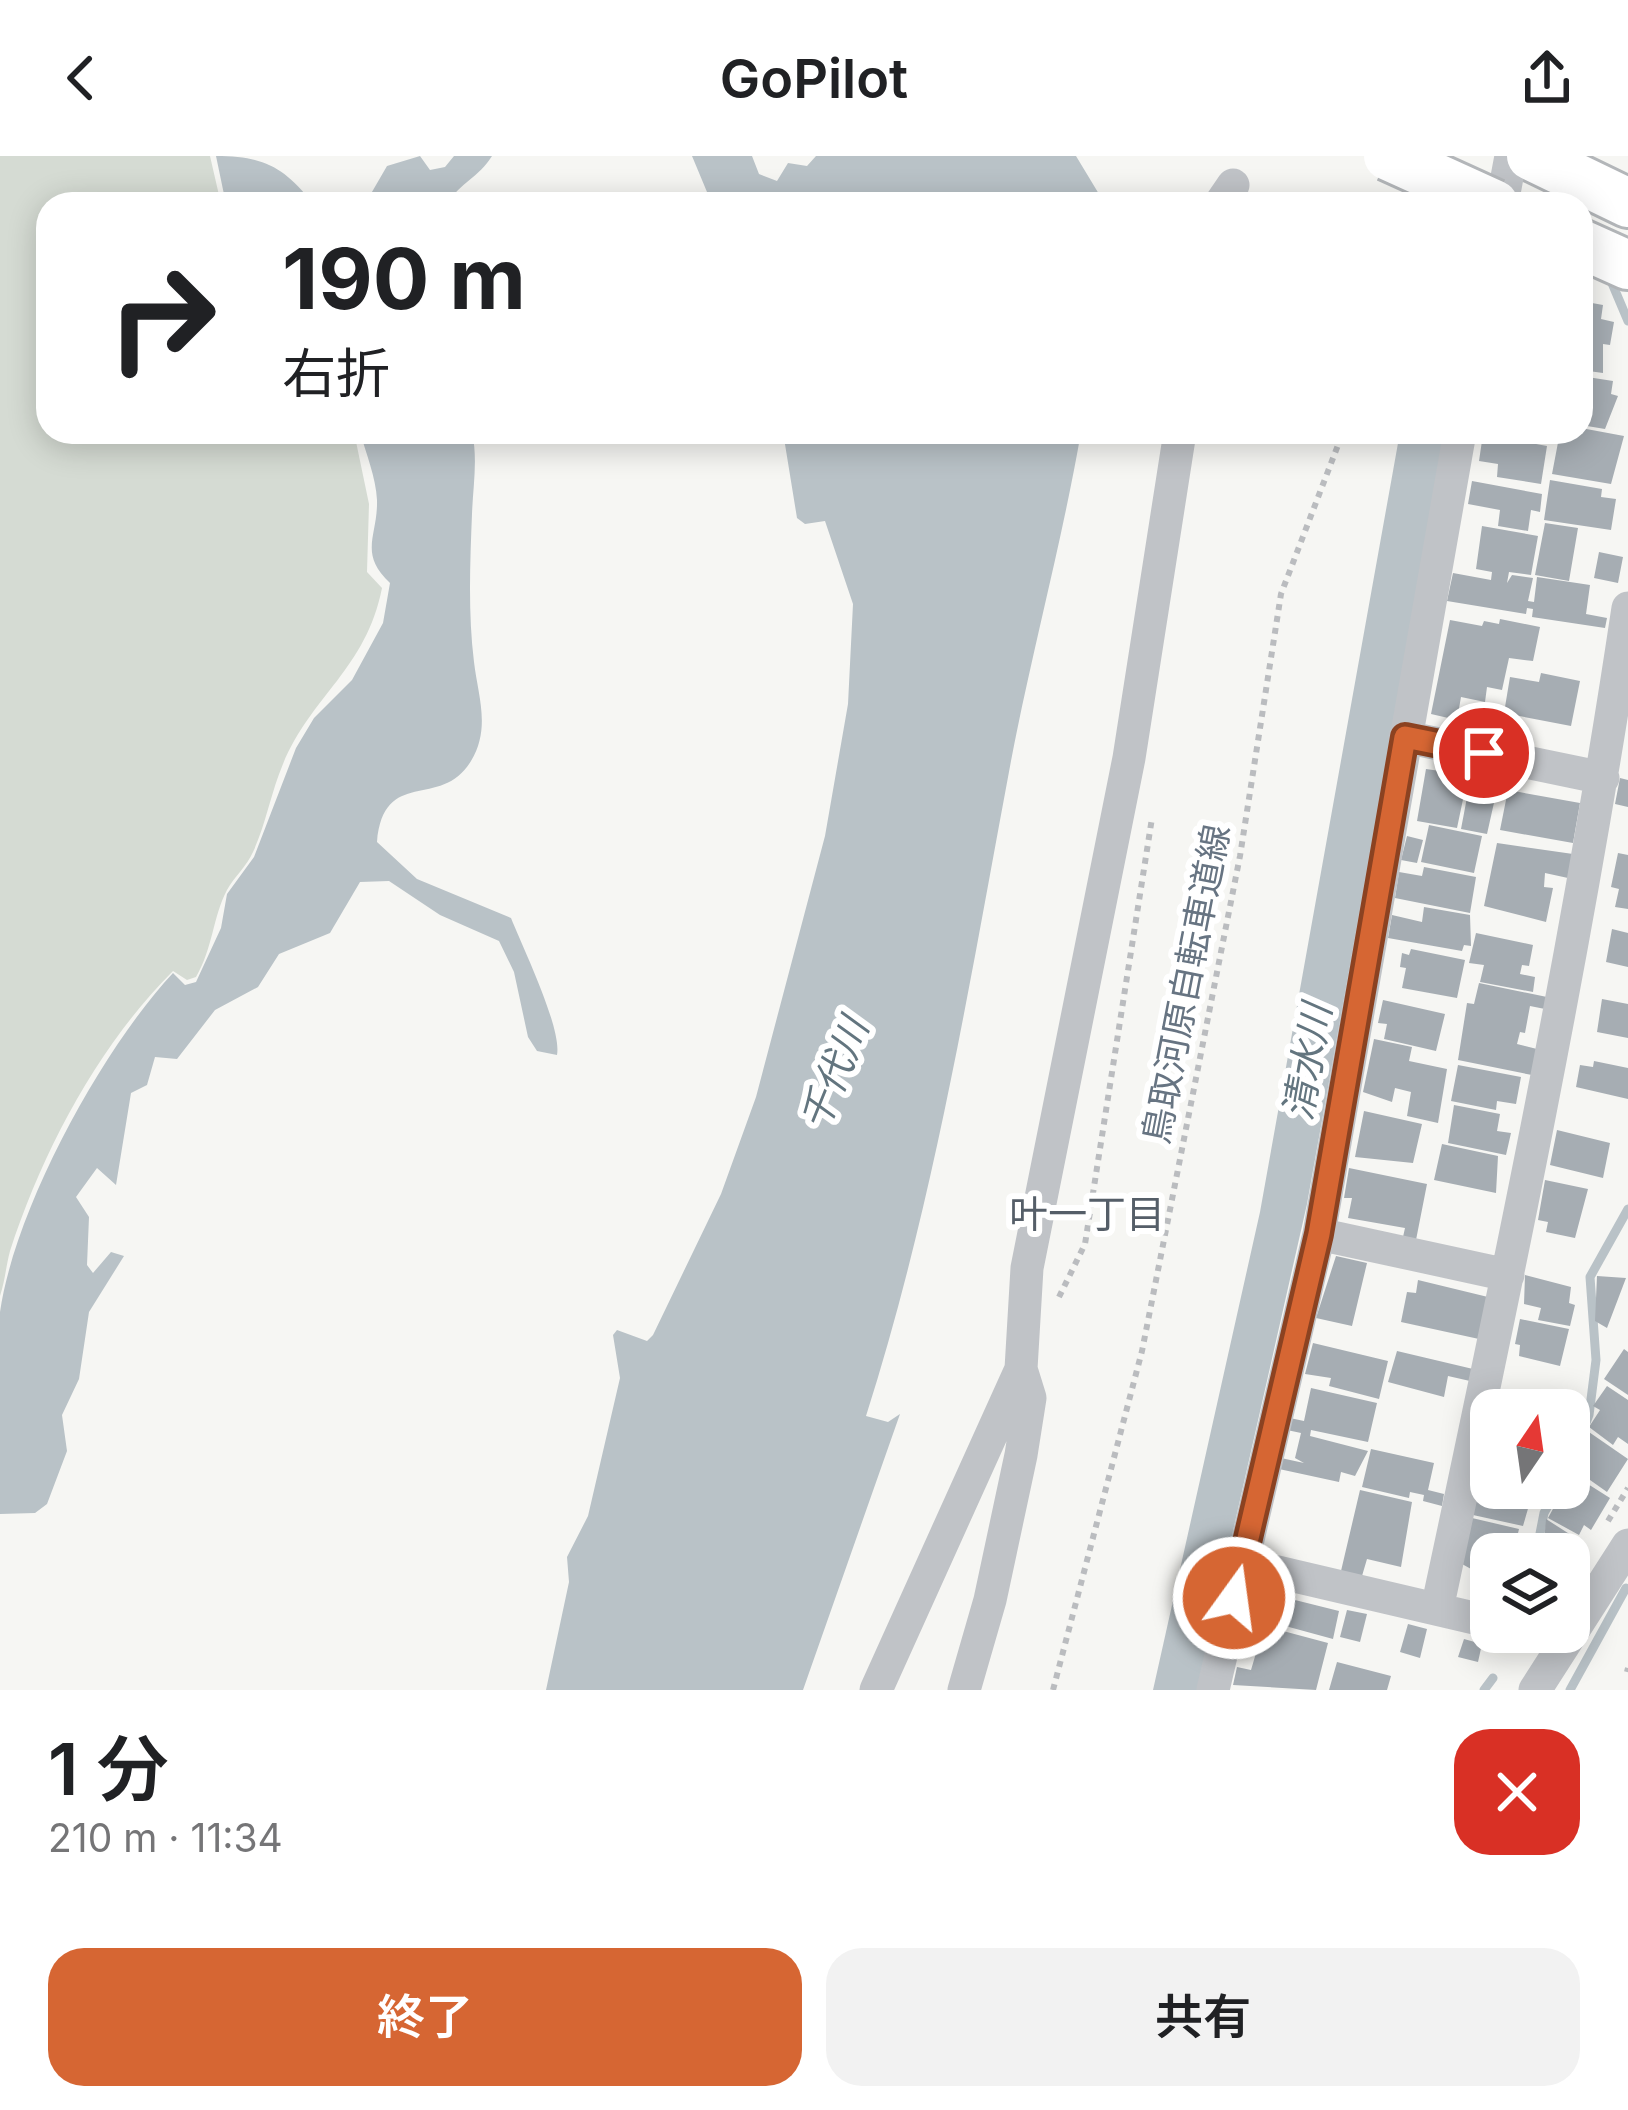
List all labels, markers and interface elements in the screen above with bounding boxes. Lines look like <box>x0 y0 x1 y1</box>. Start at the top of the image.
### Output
icon: back <box>48 45 114 111</box>
icon: share <box>1514 45 1580 111</box>
text: GoPilot <box>720 46 908 111</box>
text: 190 m <box>282 228 526 329</box>
icon: right <box>84 240 240 396</box>
text: 右折 <box>282 341 390 406</box>
pin <box>1433 702 1535 804</box>
icon: arrive <box>1451 720 1517 786</box>
street label: 鳥取河原自転車道線 <box>1133 821 1239 1147</box>
water label: 清水川 <box>1273 996 1341 1124</box>
water label: 千代川 <box>790 1007 879 1137</box>
district label: 叶一丁目 <box>1009 1190 1165 1237</box>
north arrow <box>1470 1389 1590 1509</box>
map controls <box>1470 1389 1590 1653</box>
button: layers <box>1470 1533 1590 1653</box>
position arrow <box>1171 1535 1297 1661</box>
text: 1 分 <box>48 1725 169 1812</box>
button: close <box>1454 1729 1580 1855</box>
text: 210 m · 11:34 <box>48 1814 283 1861</box>
button: 終了 <box>48 1948 802 2086</box>
button: 共有 <box>826 1948 1580 2086</box>

